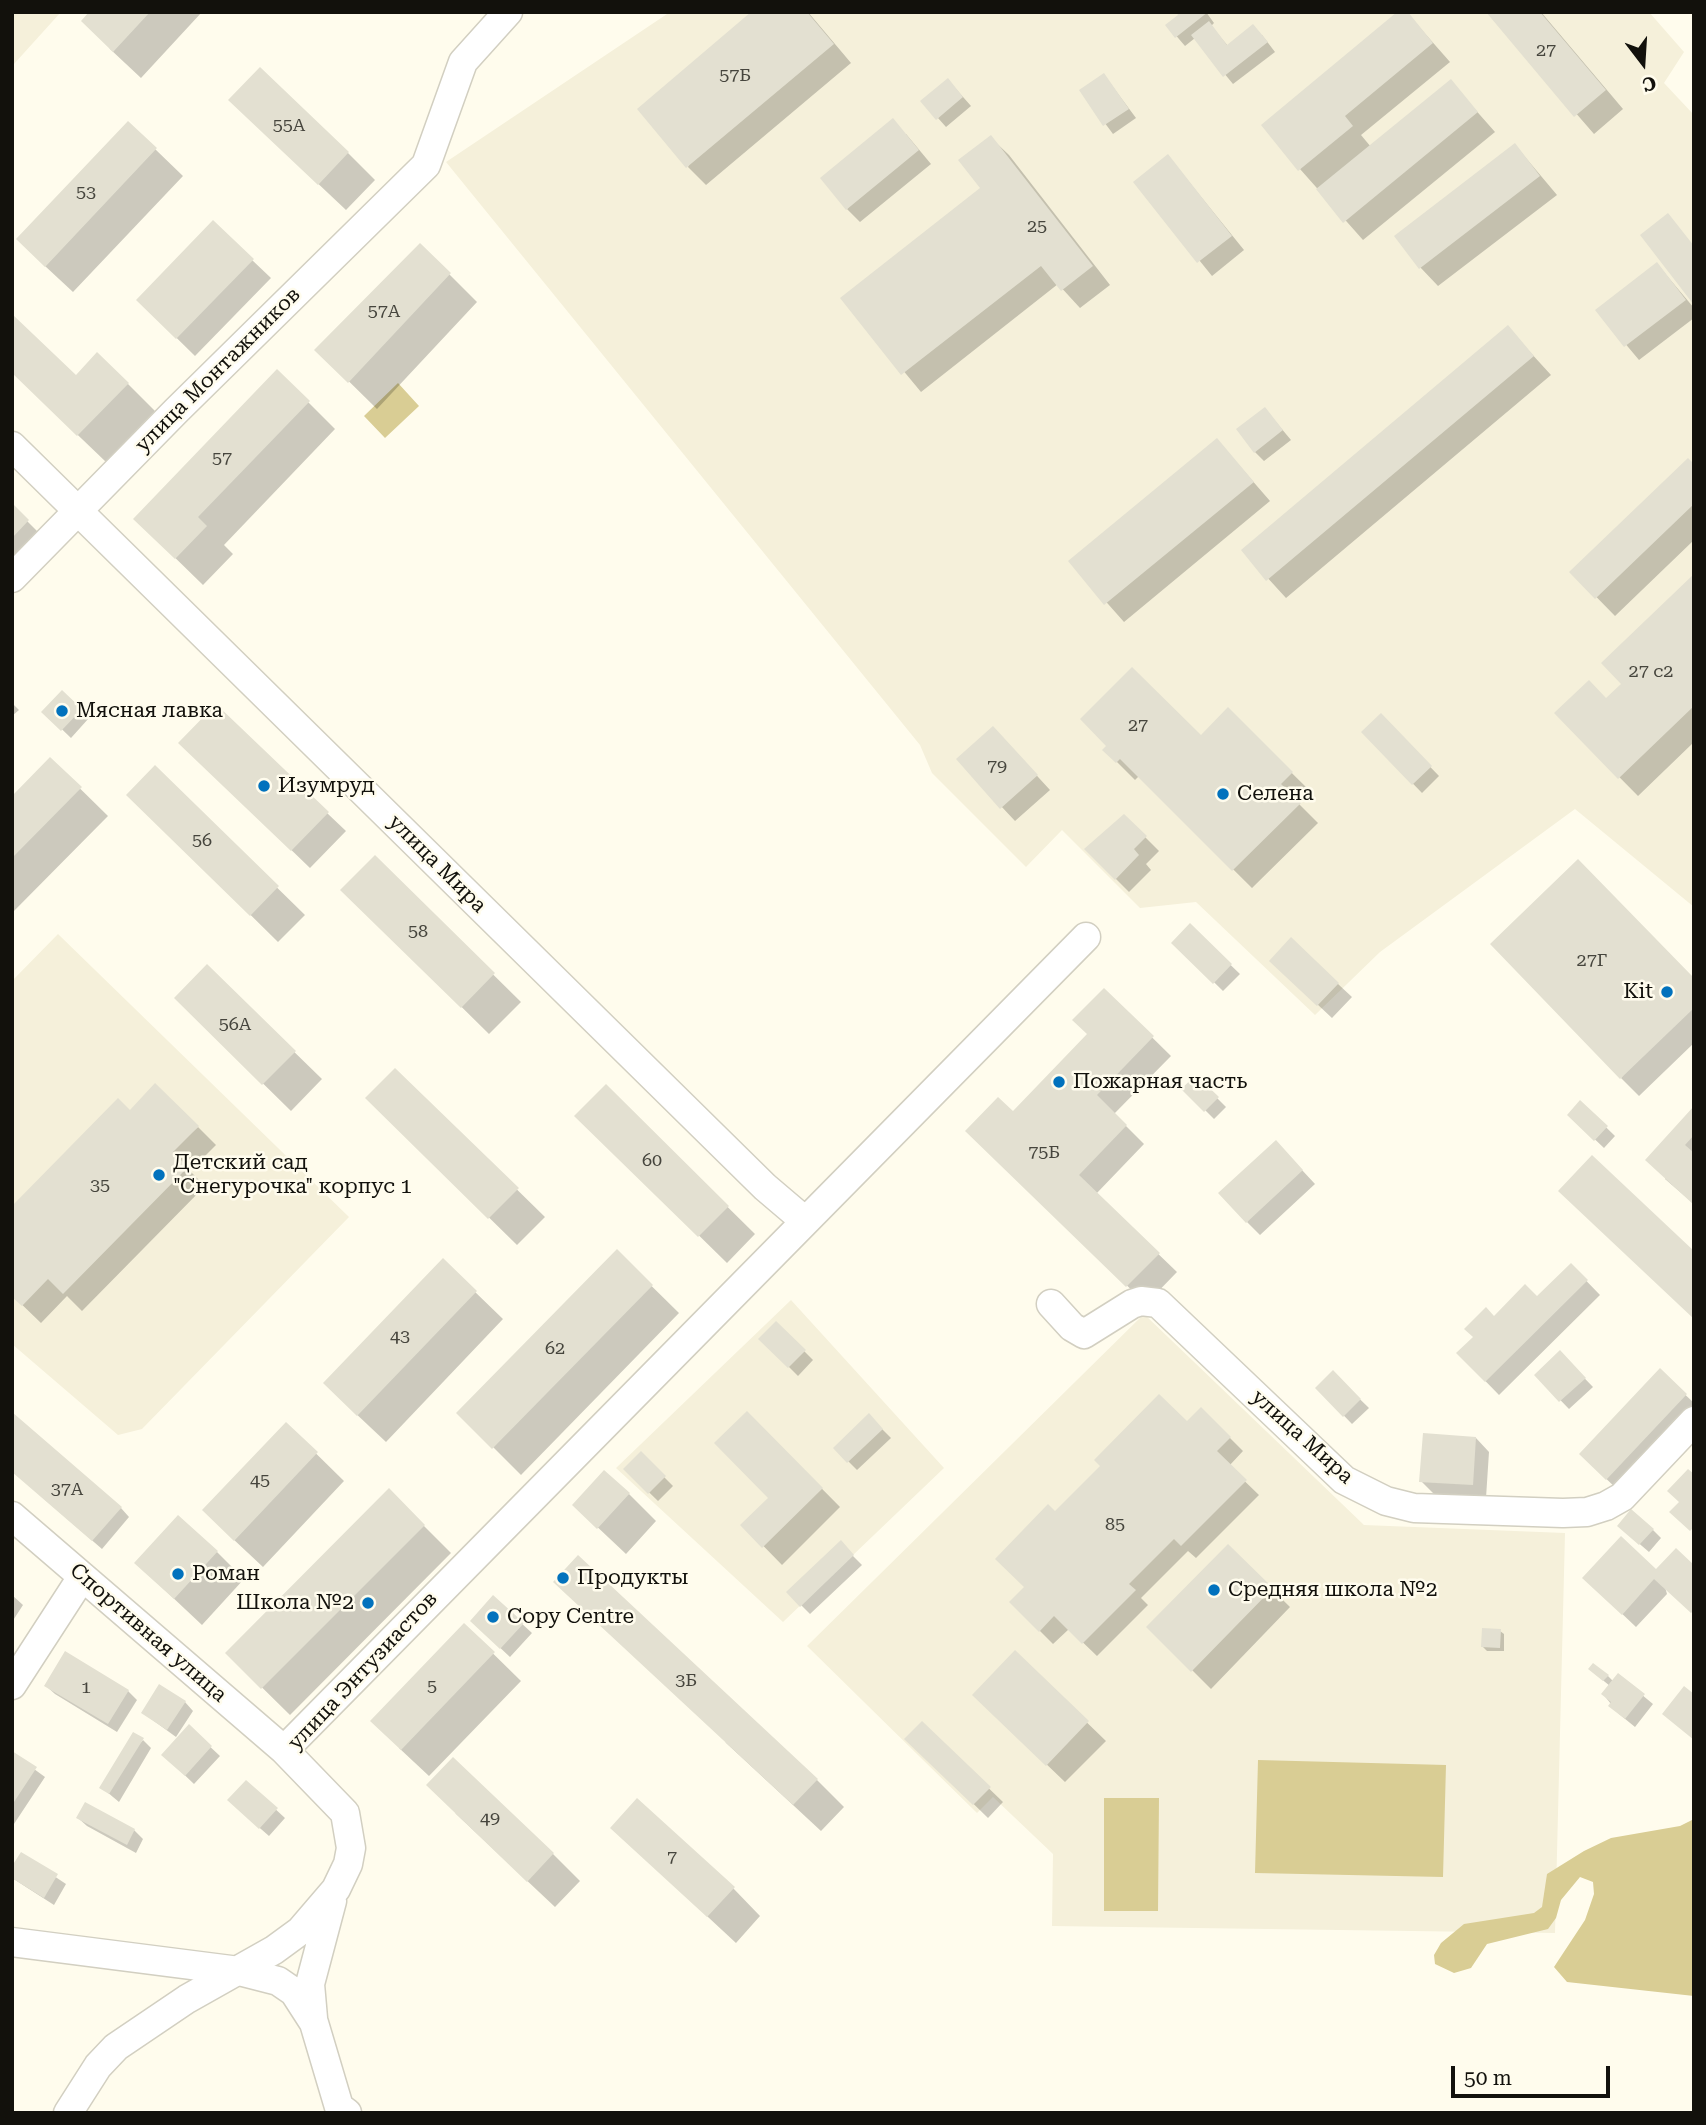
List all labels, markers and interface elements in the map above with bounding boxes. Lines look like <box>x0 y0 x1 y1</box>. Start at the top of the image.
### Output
north arrow <box>1608 28 1678 98</box>
house number: 27 <box>1536 40 1556 62</box>
house number: 57Б <box>719 65 751 87</box>
text: С <box>1640 71 1659 97</box>
house number: 55А <box>273 115 305 137</box>
house number: 53 <box>76 182 96 204</box>
house number: 25 <box>1027 216 1047 238</box>
street label: улица Монтажников <box>130 282 306 458</box>
house number: 57А <box>368 301 400 323</box>
house number: 57 <box>212 448 232 470</box>
house number: 27 с2 <box>1629 661 1673 683</box>
place label: Мясная лавка <box>76 698 223 724</box>
marker: Мясная лавка <box>54 703 70 719</box>
house number: 27 <box>1128 715 1148 737</box>
house number: 79 <box>987 756 1007 778</box>
place label: Изумруд <box>278 773 375 799</box>
marker: Изумруд <box>256 778 272 794</box>
place label: Селена <box>1237 781 1314 807</box>
marker: Селена <box>1215 786 1231 802</box>
street label: улица Мира <box>383 810 491 918</box>
house number: 56 <box>192 830 212 852</box>
house number: 58 <box>408 921 428 943</box>
house number: 27Г <box>1577 950 1607 972</box>
place label: Kit <box>1623 979 1653 1005</box>
marker: Kit <box>1659 984 1675 1000</box>
house number: 56А <box>219 1014 251 1036</box>
place label: Пожарная часть <box>1073 1069 1247 1095</box>
marker: Пожарная часть <box>1051 1074 1067 1090</box>
house number: 75Б <box>1028 1142 1060 1164</box>
place label: Детский сад "Снегурочка" корпус 1 <box>173 1150 412 1200</box>
house number: 60 <box>642 1150 662 1172</box>
marker: Детский сад "Снегурочка" корпус 1 <box>151 1167 167 1183</box>
house number: 35 <box>90 1175 110 1197</box>
house number: 43 <box>390 1326 410 1348</box>
house number: 62 <box>545 1338 565 1360</box>
street label: улица Мира <box>1246 1385 1358 1489</box>
house number: 45 <box>250 1470 270 1492</box>
house number: 37А <box>51 1479 83 1501</box>
house number: 85 <box>1105 1514 1125 1536</box>
street label: Спортивная улица <box>64 1558 232 1708</box>
place label: Роман <box>192 1561 260 1587</box>
place label: Продукты <box>577 1565 689 1591</box>
marker: Роман <box>170 1566 186 1582</box>
marker: Продукты <box>555 1570 571 1586</box>
place label: Средняя школа №2 <box>1228 1577 1437 1603</box>
marker: Средняя школа №2 <box>1206 1582 1222 1598</box>
street label: улица Энтузиастов <box>283 1587 443 1755</box>
place label: Школа №2 <box>236 1590 354 1616</box>
marker: Школа №2 <box>360 1595 376 1611</box>
place label: Copy Centre <box>507 1604 634 1630</box>
marker: Copy Centre <box>485 1609 501 1625</box>
house number: 3Б <box>675 1670 697 1692</box>
house number: 5 <box>427 1676 437 1698</box>
house number: 1 <box>81 1677 91 1699</box>
house number: 49 <box>480 1808 500 1830</box>
house number: 7 <box>667 1847 677 1869</box>
scale bar <box>1454 2052 1613 2096</box>
text: 50 m <box>1464 2066 1512 2090</box>

